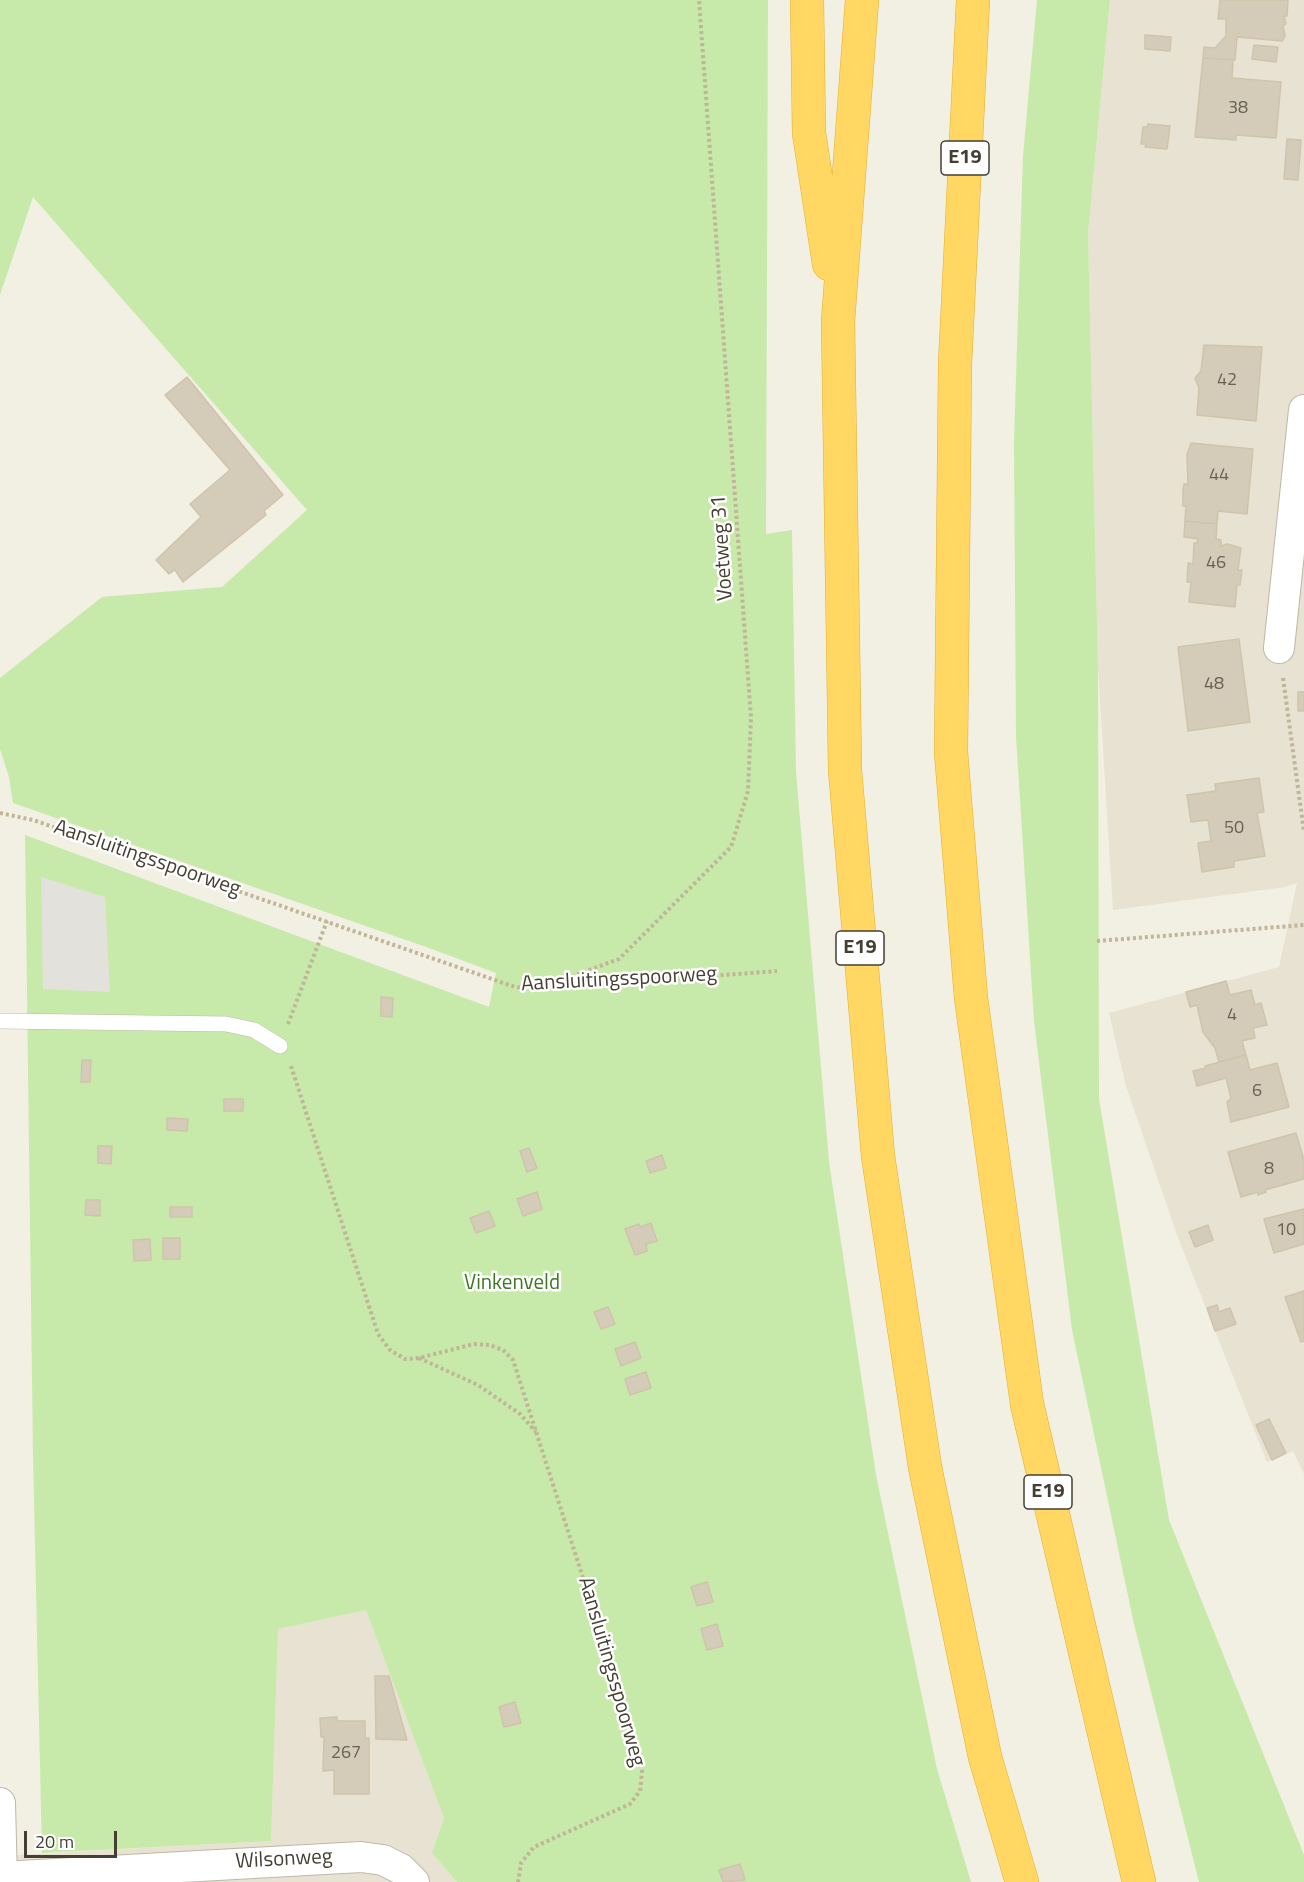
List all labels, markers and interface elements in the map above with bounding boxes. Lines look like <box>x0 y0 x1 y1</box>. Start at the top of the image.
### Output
house number: 38 <box>1228 98 1248 120</box>
road number: E19 <box>941 141 989 175</box>
house number: 42 <box>1217 370 1237 392</box>
house number: 44 <box>1209 465 1229 487</box>
street label: Voetweg 31 <box>707 494 739 602</box>
house number: 46 <box>1206 553 1226 575</box>
house number: 48 <box>1204 674 1224 696</box>
street label: Aansluitingsspoorweg <box>50 815 244 903</box>
house number: 50 <box>1224 818 1244 840</box>
road number: E19 <box>836 931 884 965</box>
street label: Aansluitingsspoorweg <box>520 962 718 998</box>
house number: 4 <box>1227 1005 1237 1027</box>
house number: 6 <box>1252 1081 1262 1103</box>
house number: 8 <box>1264 1159 1274 1181</box>
house number: 10 <box>1276 1220 1296 1242</box>
park label: Vinkenveld <box>464 1271 560 1297</box>
road number: E19 <box>1024 1475 1072 1509</box>
street label: Aansluitingsspoorweg <box>572 1574 650 1770</box>
house number: 267 <box>331 1743 361 1765</box>
scale bar <box>27 1819 120 1857</box>
text: 20 m <box>35 1828 74 1855</box>
street label: Wilsonweg <box>235 1845 333 1875</box>

